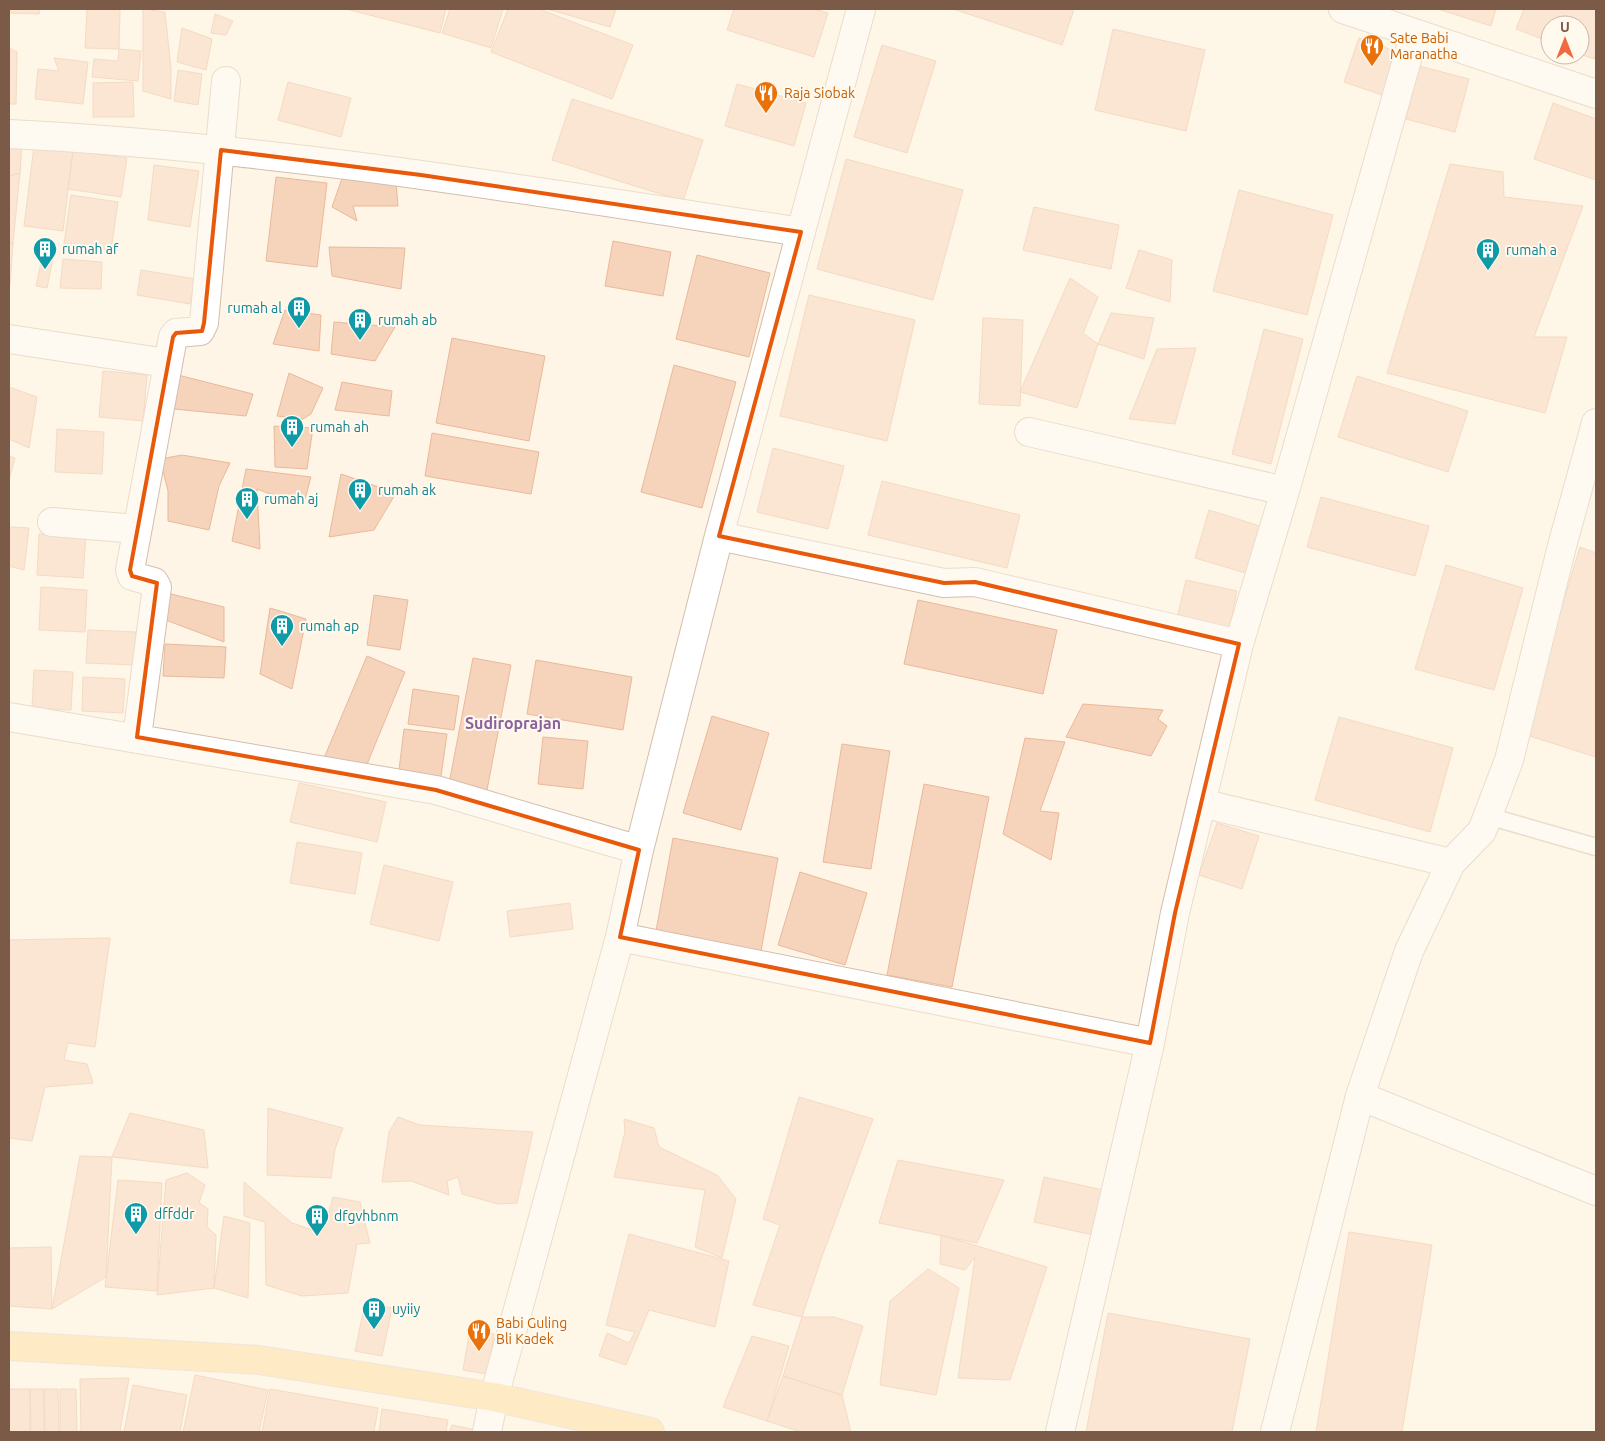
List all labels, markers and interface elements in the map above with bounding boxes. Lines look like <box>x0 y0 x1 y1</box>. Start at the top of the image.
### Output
north arrow <box>1540 15 1590 65</box>
text: U <box>1560 19 1570 35</box>
place label: Sate Babi Maranatha <box>1390 30 1458 62</box>
restaurant icon: Sate Babi Maranatha <box>1359 33 1385 67</box>
restaurant icon: Raja Siobak <box>753 80 779 114</box>
place label: Raja Siobak <box>784 85 855 101</box>
building icon: rumah af <box>32 236 58 270</box>
building icon: rumah a <box>1475 237 1501 271</box>
place label: rumah af <box>62 241 119 257</box>
place label: rumah a <box>1506 242 1557 258</box>
building icon: rumah al <box>286 295 312 329</box>
place label: rumah al <box>227 300 282 316</box>
building icon: rumah ab <box>347 307 373 341</box>
place label: rumah ab <box>378 312 437 328</box>
building icon: rumah ah <box>279 414 305 448</box>
place label: rumah ah <box>310 419 369 435</box>
building icon: rumah ak <box>347 477 373 511</box>
place label: rumah ak <box>378 482 436 498</box>
building icon: rumah aj <box>234 486 260 520</box>
place label: rumah aj <box>264 491 318 507</box>
building icon: rumah ap <box>269 613 295 647</box>
place label: rumah ap <box>300 618 359 634</box>
district label: Sudiroprajan <box>465 714 561 732</box>
building icon: dffddr <box>123 1201 149 1235</box>
building icon: dfgvhbnm <box>304 1203 330 1237</box>
place label: dffddr <box>154 1206 195 1222</box>
place label: dfgvhbnm <box>334 1208 399 1224</box>
building icon: uyiiy <box>361 1296 387 1330</box>
place label: uyiiy <box>392 1301 420 1317</box>
place label: Babi Guling Bli Kadek <box>496 1315 567 1347</box>
restaurant icon: Babi Guling Bli Kadek <box>466 1318 492 1352</box>

